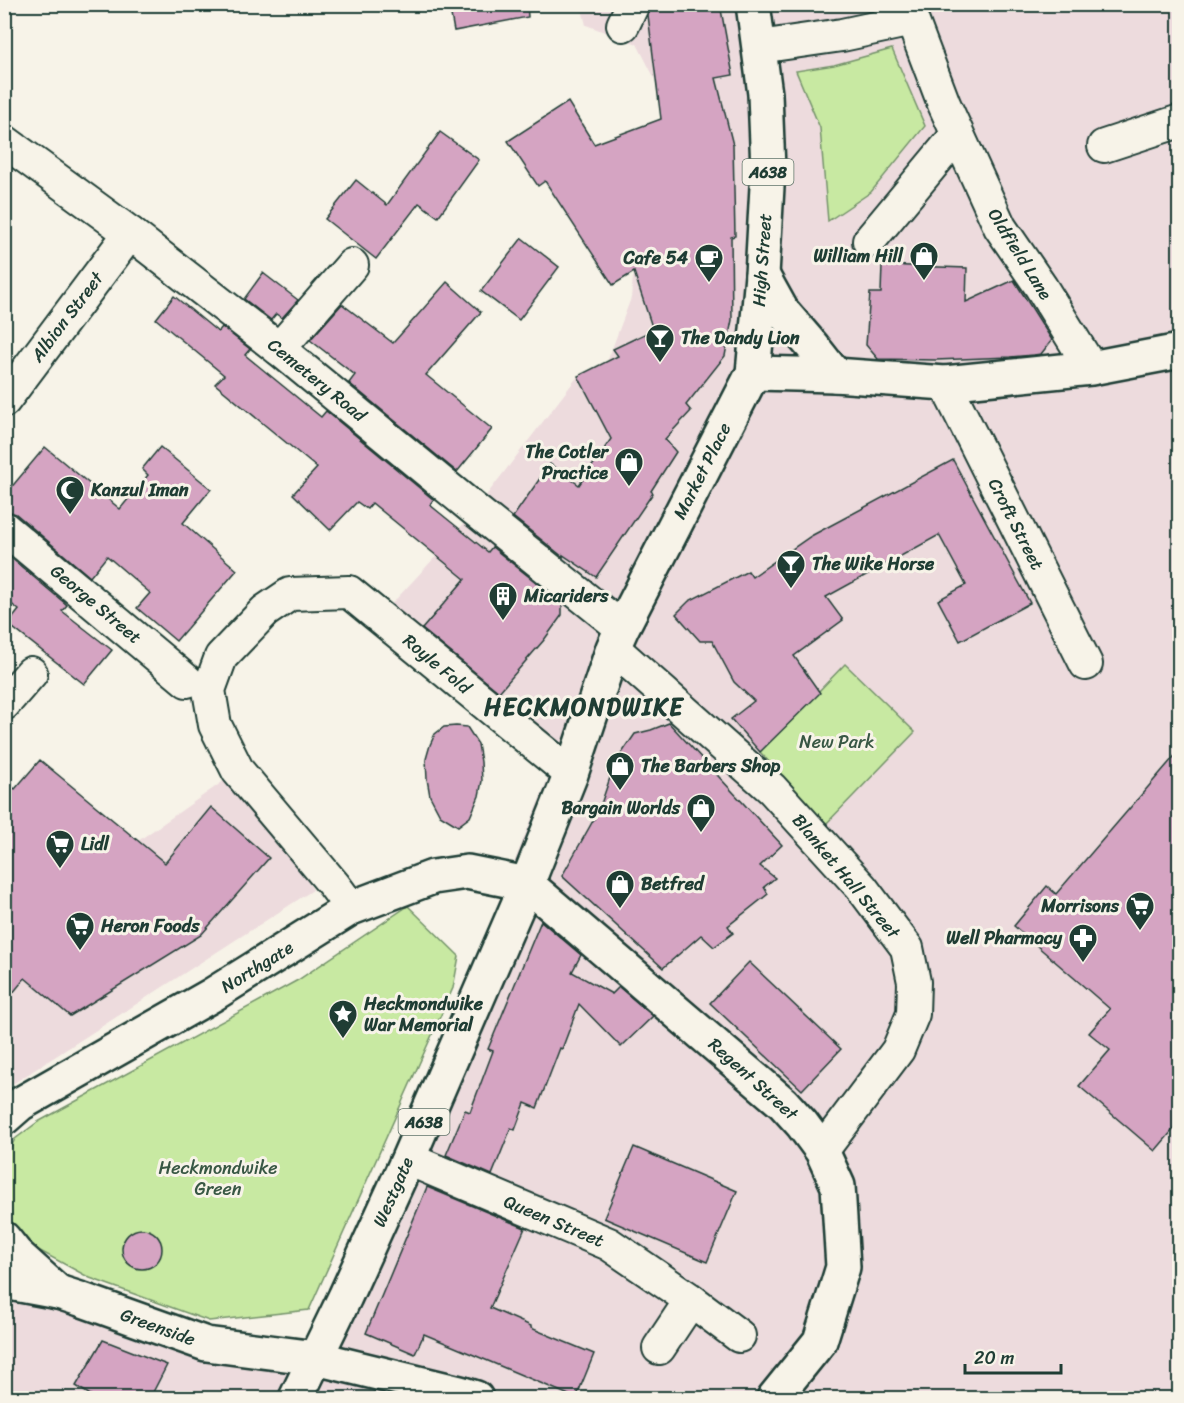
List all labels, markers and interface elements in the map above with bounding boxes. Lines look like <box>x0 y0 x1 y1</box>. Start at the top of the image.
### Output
road number: A638 <box>742 159 794 185</box>
street label: Oldfield Lane <box>979 201 1061 307</box>
street label: High Street <box>743 212 781 308</box>
place label: William Hill <box>813 240 904 272</box>
shop icon: William Hill <box>908 240 940 282</box>
place label: Cafe 54 <box>623 242 689 274</box>
cafe icon: Cafe 54 <box>693 242 725 284</box>
street label: Albion Street <box>21 264 112 370</box>
bar icon: The Dandy Lion <box>644 322 676 364</box>
place label: The Dandy Lion <box>681 322 800 354</box>
street label: Cemetery Road <box>260 330 375 431</box>
street label: Market Place <box>664 417 740 525</box>
place label: The Cotler Practice <box>525 436 610 489</box>
shop icon: The Cotler Practice <box>613 446 645 488</box>
street label: Croft Street <box>979 472 1053 576</box>
mosque icon: Kanzul Iman <box>54 474 86 516</box>
place label: Kanzul Iman <box>90 474 189 506</box>
bar icon: The Wike Horse <box>775 548 807 590</box>
place label: The Wike Horse <box>812 548 935 580</box>
street label: George Street <box>43 556 149 652</box>
building icon: Micariders <box>487 580 519 622</box>
place label: Micariders <box>523 580 609 612</box>
street label: Royle Fold <box>395 625 480 704</box>
district label: HECKMONDWIKE <box>484 686 684 728</box>
park label: New Park <box>799 726 875 758</box>
shop icon: The Barbers Shop <box>604 750 636 792</box>
place label: The Barbers Shop <box>641 750 781 782</box>
place label: Bargain Worlds <box>561 792 681 824</box>
shop icon: Bargain Worlds <box>685 792 717 834</box>
street label: Blanket Hall Street <box>784 806 909 946</box>
supermarket icon: Lidl <box>44 828 76 870</box>
place label: Lidl <box>81 828 110 860</box>
shop icon: Betfred <box>604 868 636 910</box>
place label: Betfred <box>641 868 705 900</box>
place label: Morrisons <box>1040 890 1120 922</box>
supermarket icon: Morrisons <box>1124 890 1156 932</box>
supermarket icon: Heron Foods <box>64 910 96 952</box>
place label: Heron Foods <box>100 910 200 942</box>
place label: Well Pharmacy <box>946 922 1063 954</box>
pharmacy icon: Well Pharmacy <box>1067 922 1099 964</box>
street label: Northgate <box>214 932 300 1002</box>
place label: Heckmondwike War Memorial <box>363 988 484 1041</box>
place icon: Heckmondwike War Memorial <box>327 998 359 1040</box>
street label: Regent Street <box>701 1029 806 1129</box>
road number: A638 <box>398 1109 450 1135</box>
street label: Westgate <box>363 1151 423 1232</box>
park label: Heckmondwike Green <box>159 1152 277 1205</box>
street label: Queen Street <box>499 1185 609 1257</box>
street label: Greenside <box>116 1299 200 1355</box>
scale bar <box>965 1337 1061 1375</box>
text: 20 m <box>974 1342 1014 1374</box>

